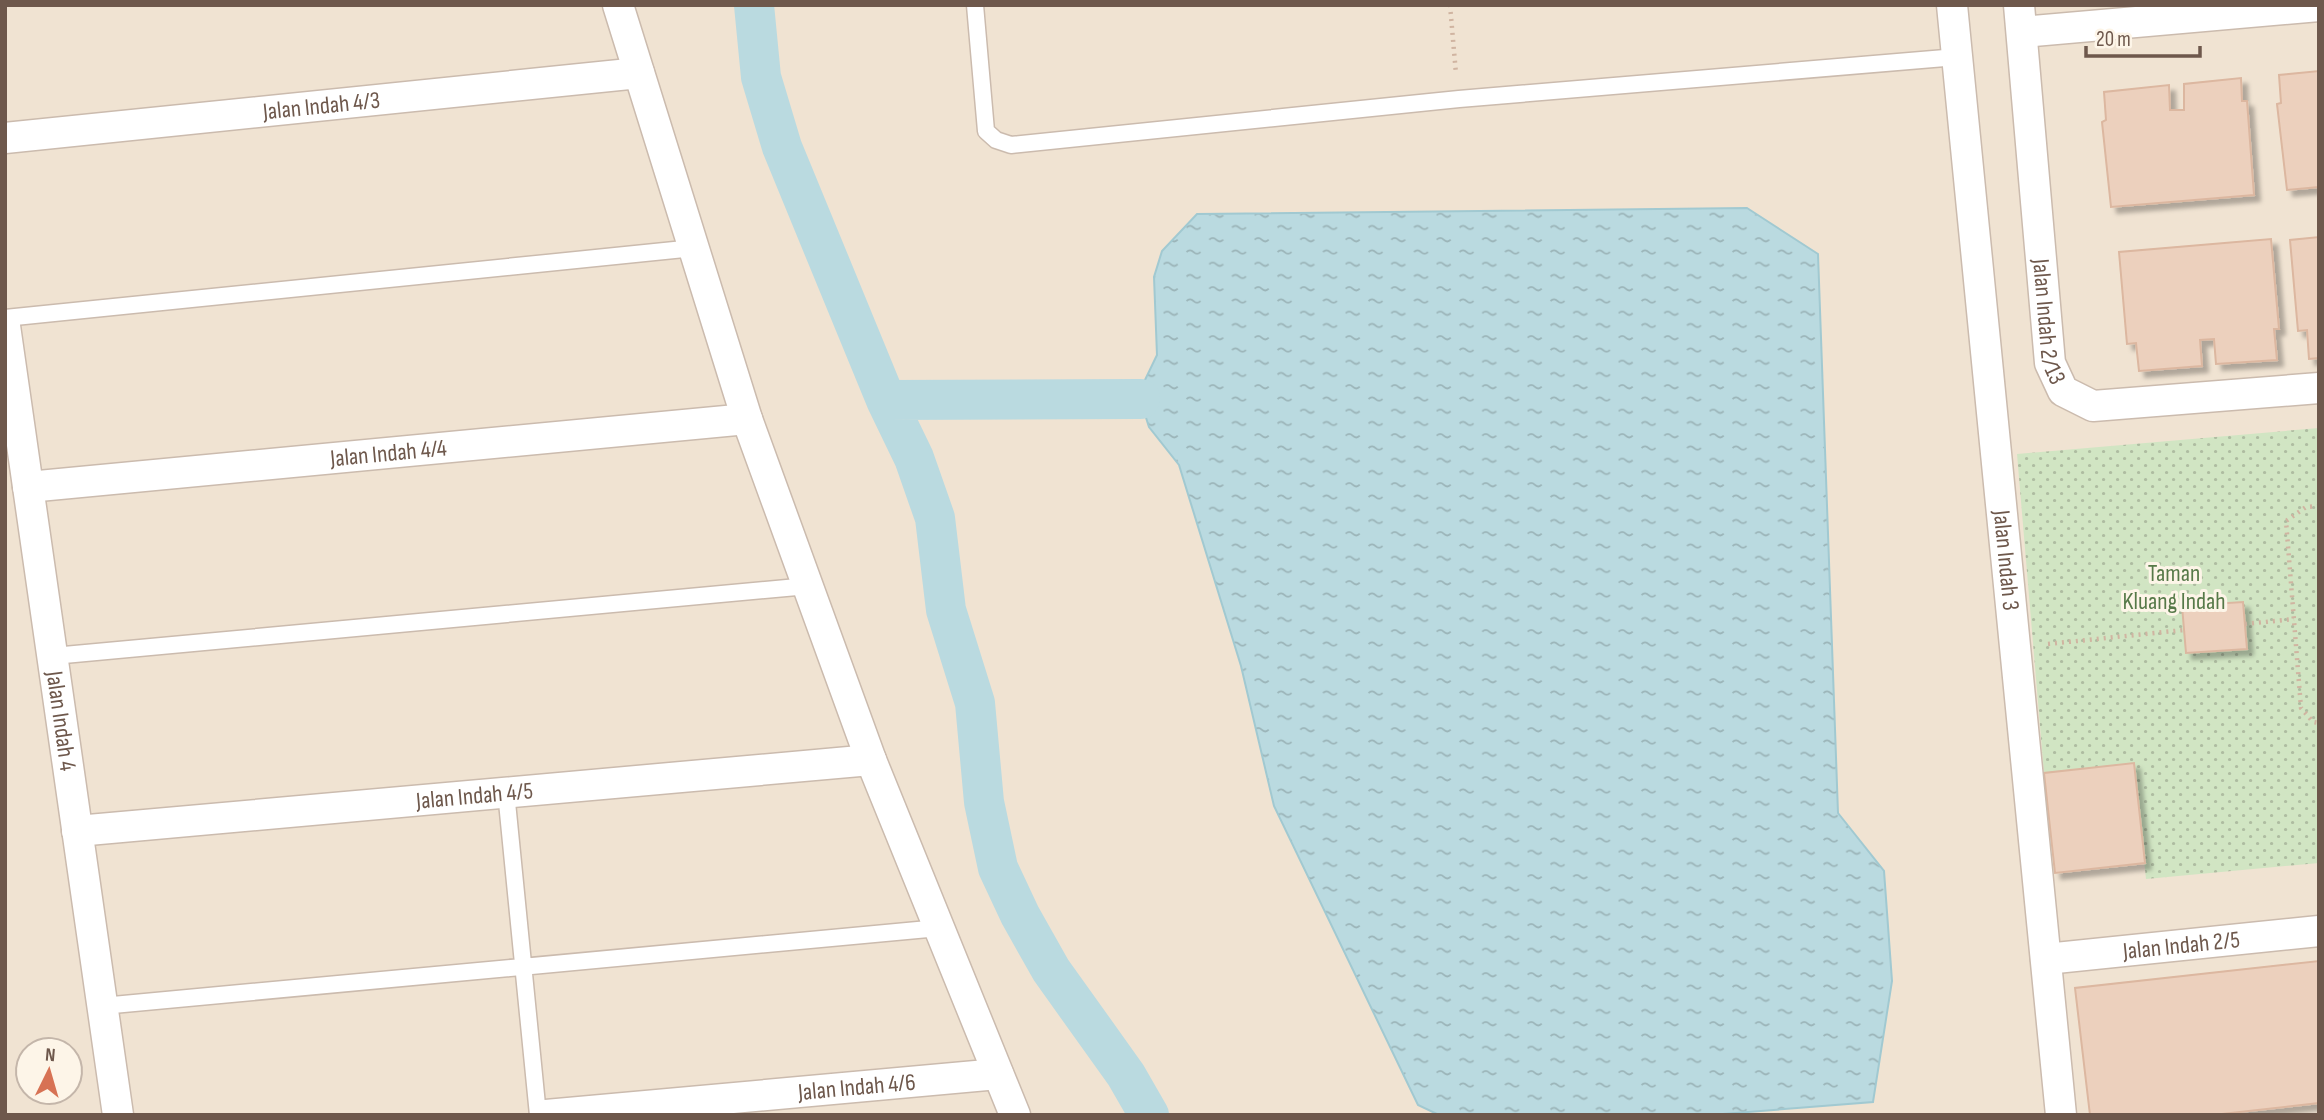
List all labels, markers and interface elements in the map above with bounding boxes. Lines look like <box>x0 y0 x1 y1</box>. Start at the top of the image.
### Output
scale bar <box>2086 14 2200 58</box>
text: 20 m <box>2096 27 2131 52</box>
street label: Jalan Indah 4/3 <box>260 85 381 126</box>
street label: Jalan Indah 2/13 <box>2026 257 2072 389</box>
street label: Jalan Indah 4/4 <box>328 433 448 473</box>
street label: Jalan Indah 3 <box>1987 508 2026 612</box>
park label: Taman Kluang Indah <box>2123 559 2225 616</box>
street label: Jalan Indah 4 <box>40 668 83 773</box>
street label: Jalan Indah 4/5 <box>414 776 534 815</box>
street label: Jalan Indah 2/5 <box>2120 925 2241 966</box>
north arrow <box>14 1036 84 1106</box>
text: N <box>44 1044 56 1067</box>
street label: Jalan Indah 4/6 <box>796 1067 917 1107</box>

